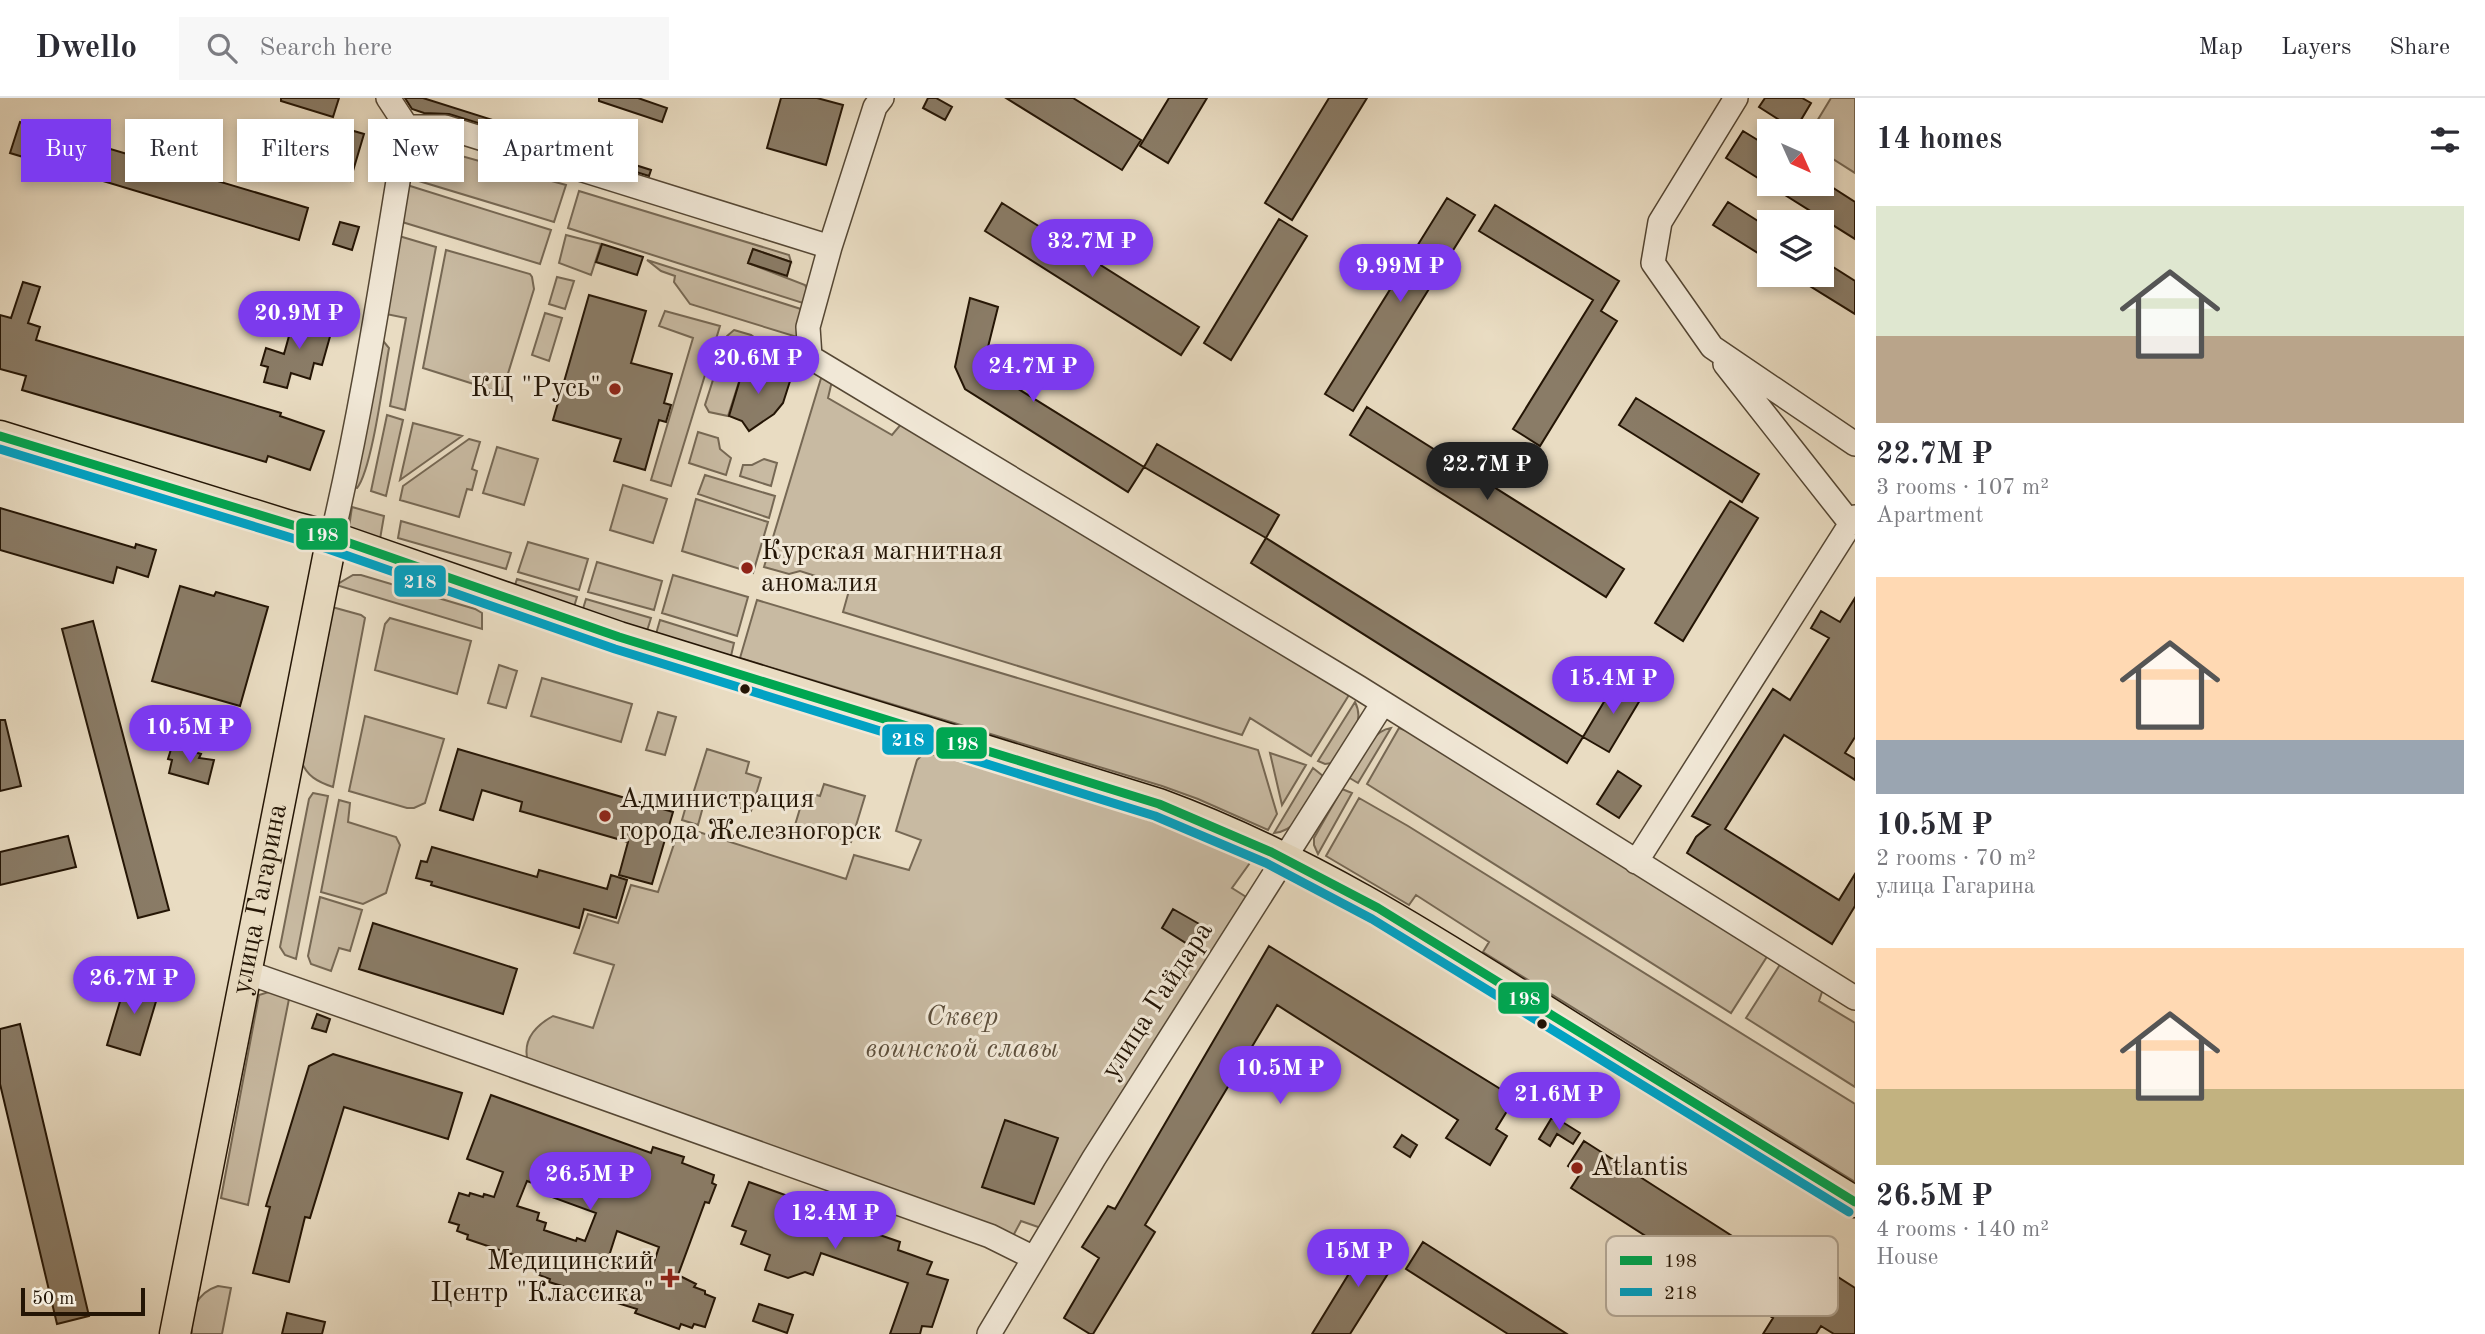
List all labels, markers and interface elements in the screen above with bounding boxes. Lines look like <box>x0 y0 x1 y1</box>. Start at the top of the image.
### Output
search box <box>179 17 669 80</box>
icon: search <box>203 29 241 67</box>
text: Dwello <box>35 32 137 65</box>
text: Search here <box>259 35 392 61</box>
text: Map <box>2199 36 2243 60</box>
text: Layers <box>2281 36 2351 60</box>
text: Share <box>2389 36 2450 60</box>
chip: Buy <box>21 119 111 182</box>
chip: Rent <box>125 119 223 182</box>
chip: Filters <box>237 119 354 182</box>
chip: New <box>368 119 464 182</box>
chip: Apartment <box>478 119 638 182</box>
north arrow <box>1757 119 1834 196</box>
map controls <box>1757 119 1834 287</box>
icon: filters <box>2426 121 2464 159</box>
text: 14 homes <box>1876 125 2002 155</box>
button: layers <box>1757 210 1834 287</box>
pin: 32.7M ₽ <box>1027 220 1157 279</box>
text: 32.7M ₽ <box>1047 230 1137 253</box>
pin: 9.99M ₽ <box>1335 244 1465 304</box>
icon: home <box>2107 251 2233 377</box>
text: 9.99M ₽ <box>1355 255 1445 278</box>
pin: 20.9M ₽ <box>234 292 364 351</box>
text: 20.9M ₽ <box>254 302 344 325</box>
pin: 20.6M ₽ <box>693 336 823 396</box>
pin: 24.7M ₽ <box>968 344 1098 404</box>
text: 20.6M ₽ <box>713 347 803 370</box>
text: 24.7M ₽ <box>988 355 1078 378</box>
place label: КЦ "Русь" <box>471 375 601 403</box>
marker: КЦ "Русь" <box>607 381 623 397</box>
text: 22.7M ₽ <box>1876 440 1993 470</box>
pin: 22.7M ₽ <box>1422 442 1552 502</box>
text: 22.7M ₽ <box>1442 453 1532 476</box>
text: 3 rooms · 107 m² <box>1876 476 2049 499</box>
text: Apartment <box>1876 504 1984 527</box>
line badge: 198 <box>295 517 349 551</box>
text: 198 <box>305 527 339 546</box>
place label: Курская магнитная аномалия <box>761 538 1003 598</box>
marker: Курская магнитная аномалия <box>739 560 755 576</box>
line badge: 218 <box>393 564 447 598</box>
text: 218 <box>403 574 437 593</box>
icon: home <box>2107 622 2233 748</box>
pin: 15.4M ₽ <box>1548 656 1678 716</box>
text: 15.4M ₽ <box>1568 667 1658 690</box>
unlabelled marker <box>738 682 752 696</box>
pin: 10.5M ₽ <box>125 706 255 765</box>
text: 10.5M ₽ <box>145 716 235 739</box>
line badge: 218 <box>881 723 935 756</box>
line badge: 198 <box>935 726 988 760</box>
text: 218 <box>891 732 925 751</box>
text: 198 <box>945 736 979 755</box>
place label: Администрация города Железногорск <box>619 786 882 846</box>
street label: улица Гагарина <box>228 801 293 997</box>
marker: Администрация города Железногорск <box>597 808 613 824</box>
text: 10.5M ₽ <box>1876 811 1993 841</box>
text: 2 rooms · 70 m² <box>1876 847 2036 870</box>
text: улица Гагарина <box>1876 875 2035 898</box>
street label: улица Гайдара <box>1097 917 1219 1084</box>
pin: 26.7M ₽ <box>69 956 199 1016</box>
text: 26.7M ₽ <box>89 967 179 990</box>
line badge: 198 <box>1497 981 1550 1015</box>
text: 198 <box>1507 991 1541 1010</box>
icon: home <box>2107 993 2233 1119</box>
park label: Сквер воинской славы <box>865 1004 1059 1064</box>
unlabelled marker <box>1535 1017 1549 1031</box>
pin: 10.5M ₽ <box>1215 1046 1345 1106</box>
text: 10.5M ₽ <box>1235 1057 1325 1080</box>
pin: 21.6M ₽ <box>1494 1072 1624 1132</box>
text: 21.6M ₽ <box>1514 1083 1604 1106</box>
pin: 26.5M ₽ <box>525 1152 655 1212</box>
place label: Atlantis <box>1591 1154 1688 1182</box>
marker: Atlantis <box>1569 1160 1585 1176</box>
text: 26.5M ₽ <box>545 1163 635 1186</box>
text: 26.5M ₽ <box>1876 1182 1993 1212</box>
pin: 12.4M ₽ <box>770 1192 900 1251</box>
text: 12.4M ₽ <box>790 1202 880 1225</box>
text: 4 rooms · 140 m² <box>1876 1218 2049 1241</box>
pin: 15M ₽ <box>1309 1230 1407 1289</box>
legend <box>1606 1236 1838 1316</box>
text: 15M ₽ <box>1323 1240 1393 1263</box>
text: House <box>1876 1246 1938 1269</box>
place label: Медицинский Центр "Классика" <box>430 1248 654 1308</box>
text: 198 <box>1664 1253 1697 1272</box>
marker: Медицинский Центр "Классика" <box>660 1268 680 1288</box>
scale bar <box>21 1285 145 1317</box>
text: 218 <box>1664 1285 1697 1304</box>
text: 50 m <box>32 1290 74 1309</box>

